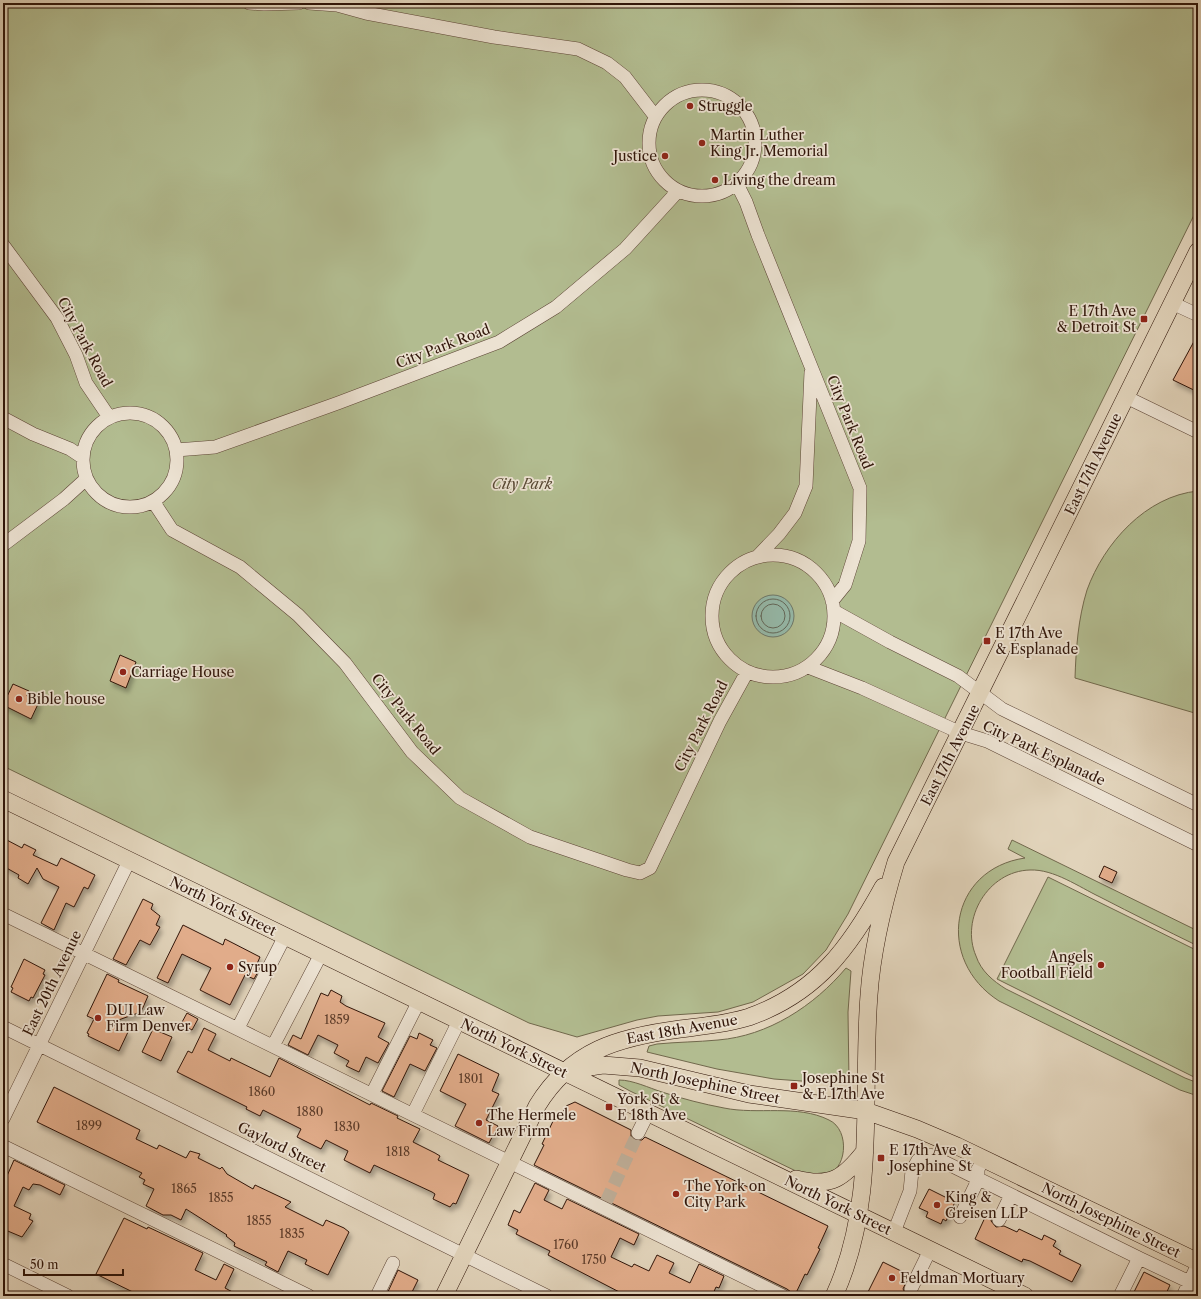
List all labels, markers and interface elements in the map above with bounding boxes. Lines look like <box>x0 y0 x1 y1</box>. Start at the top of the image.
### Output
place label: Struggle <box>698 97 753 115</box>
marker: Struggle <box>685 101 695 111</box>
place label: Martin Luther King Jr. Memorial <box>710 126 828 160</box>
marker: Martin Luther King Jr. Memorial <box>697 138 707 148</box>
place label: Justice <box>611 147 657 165</box>
marker: Justice <box>660 151 670 161</box>
place label: Living the dream <box>723 171 836 189</box>
marker: Living the dream <box>710 175 720 185</box>
street label: City Park Road <box>54 294 117 391</box>
place label: E 17th Ave & Detroit St <box>1056 302 1136 336</box>
marker: E 17th Ave & Detroit St <box>1139 314 1149 324</box>
street label: City Park Road <box>393 320 493 372</box>
street label: City Park Road <box>823 372 877 472</box>
street label: East 17th Avenue <box>1061 410 1126 518</box>
park label: City Park <box>492 475 553 493</box>
place label: E 17th Ave & Esplanade <box>995 624 1079 658</box>
marker: E 17th Ave & Esplanade <box>982 636 992 646</box>
place label: Carriage House <box>131 663 234 681</box>
marker: Carriage House <box>118 667 128 677</box>
street label: City Park Road <box>368 670 445 759</box>
street label: City Park Road <box>670 677 732 774</box>
place label: Bible house <box>27 690 105 708</box>
marker: Bible house <box>14 694 24 704</box>
street label: East 17th Avenue <box>917 701 983 809</box>
street label: City Park Esplanade <box>980 717 1108 789</box>
street label: North York Street <box>167 872 279 940</box>
street label: East 20th Avenue <box>19 927 85 1039</box>
place label: Angels Football Field <box>1001 948 1093 982</box>
place label: Syrup <box>238 958 277 976</box>
marker: Angels Football Field <box>1096 960 1106 970</box>
marker: Syrup <box>225 962 235 972</box>
place label: DUI Law Firm Denver <box>106 1001 191 1035</box>
street label: East 18th Avenue <box>625 1010 739 1048</box>
house number: 1859 <box>324 1012 350 1027</box>
marker: DUI Law Firm Denver <box>93 1013 103 1023</box>
street label: North York Street <box>458 1014 570 1082</box>
street label: North Josephine Street <box>629 1058 781 1108</box>
place label: Josephine St & E 17th Ave <box>800 1069 885 1103</box>
house number: 1801 <box>459 1071 483 1086</box>
marker: Josephine St & E 17th Ave <box>789 1081 799 1091</box>
house number: 1860 <box>249 1084 275 1099</box>
place label: York St & E 18th Ave <box>616 1090 686 1124</box>
marker: York St & E 18th Ave <box>604 1102 614 1112</box>
house number: 1880 <box>297 1104 323 1119</box>
place label: The Hermele Law Firm <box>487 1106 576 1140</box>
house number: 1899 <box>76 1118 102 1133</box>
street label: Gaylord Street <box>235 1118 329 1176</box>
marker: The Hermele Law Firm <box>474 1118 484 1128</box>
house number: 1830 <box>334 1119 360 1134</box>
place label: E 17th Ave & Josephine St <box>887 1141 972 1175</box>
house number: 1818 <box>386 1144 410 1159</box>
marker: E 17th Ave & Josephine St <box>876 1153 886 1163</box>
street label: North York Street <box>782 1171 894 1239</box>
place label: The York on City Park <box>684 1177 766 1211</box>
street label: North Josephine Street <box>1039 1179 1183 1261</box>
house number: 1865 <box>171 1181 197 1196</box>
place label: King & Greisen LLP <box>945 1188 1028 1222</box>
marker: The York on City Park <box>671 1189 681 1199</box>
house number: 1855 <box>208 1190 234 1205</box>
marker: King & Greisen LLP <box>932 1200 942 1210</box>
house number: 1855 <box>246 1213 272 1228</box>
house number: 1835 <box>279 1226 305 1241</box>
house number: 1760 <box>553 1237 579 1252</box>
scale bar <box>24 1251 123 1277</box>
house number: 1750 <box>581 1252 607 1267</box>
text: 50 m <box>30 1257 59 1272</box>
place label: Feldman Mortuary <box>900 1269 1025 1287</box>
marker: Feldman Mortuary <box>887 1273 897 1283</box>

